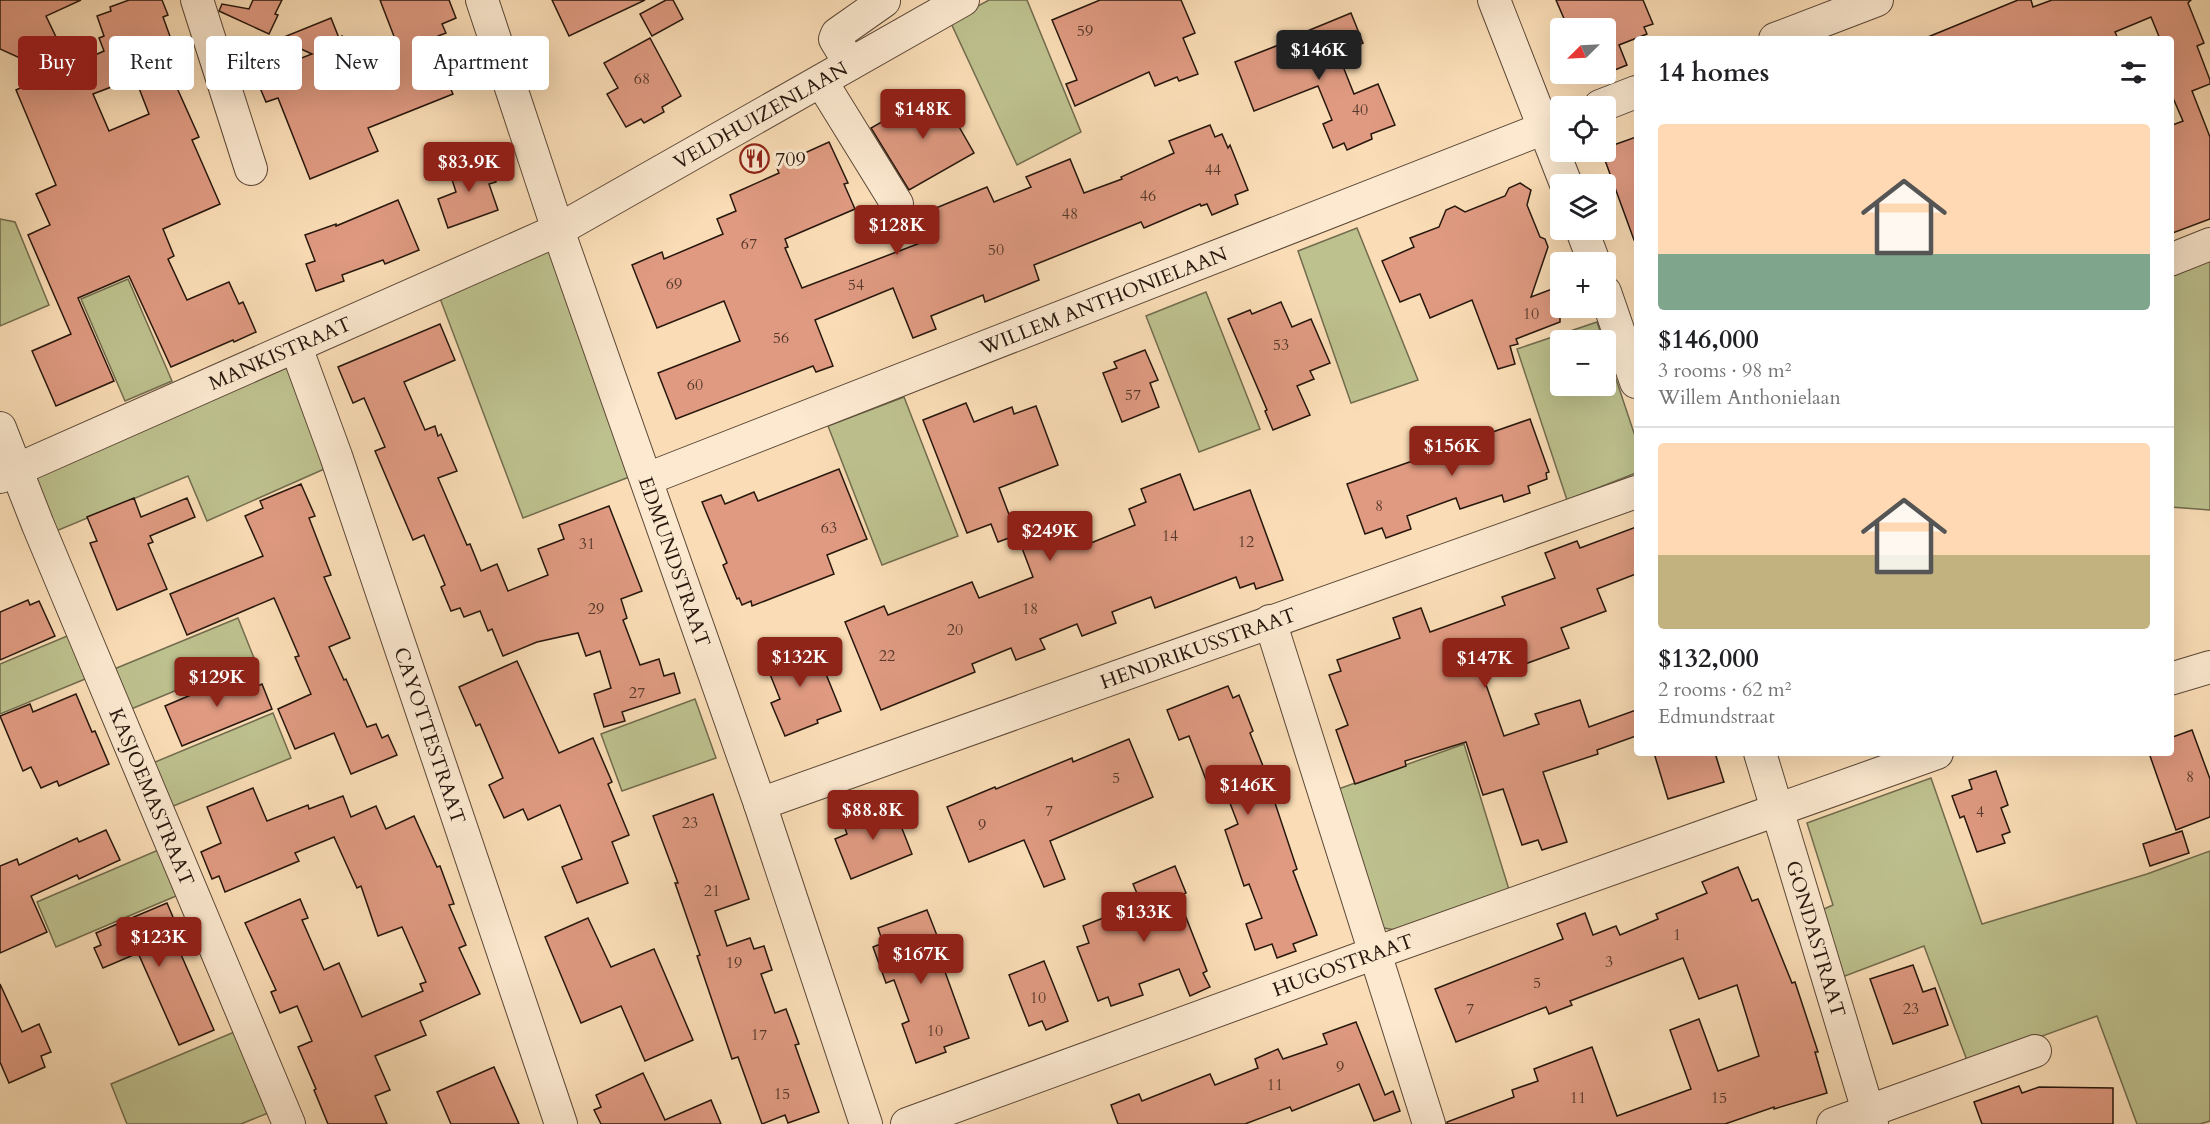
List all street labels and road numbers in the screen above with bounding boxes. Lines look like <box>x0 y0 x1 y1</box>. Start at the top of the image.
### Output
street label: VELDHUIZENLAAN <box>668 55 853 175</box>
street label: WILLEM ANTHONIELAAN <box>975 240 1231 361</box>
street label: MANKISTRAAT <box>204 310 356 397</box>
street label: EDMUNDSTRAAT <box>632 473 717 651</box>
street label: HENDRIKUSSTRAAT <box>1096 601 1300 695</box>
street label: CAYOTTESTRAAT <box>388 643 473 828</box>
street label: KASJOEMASTRAAT <box>103 704 201 890</box>
street label: GONDASTRAAT <box>1780 857 1853 1021</box>
street label: HUGOSTRAAT <box>1269 927 1417 1003</box>

